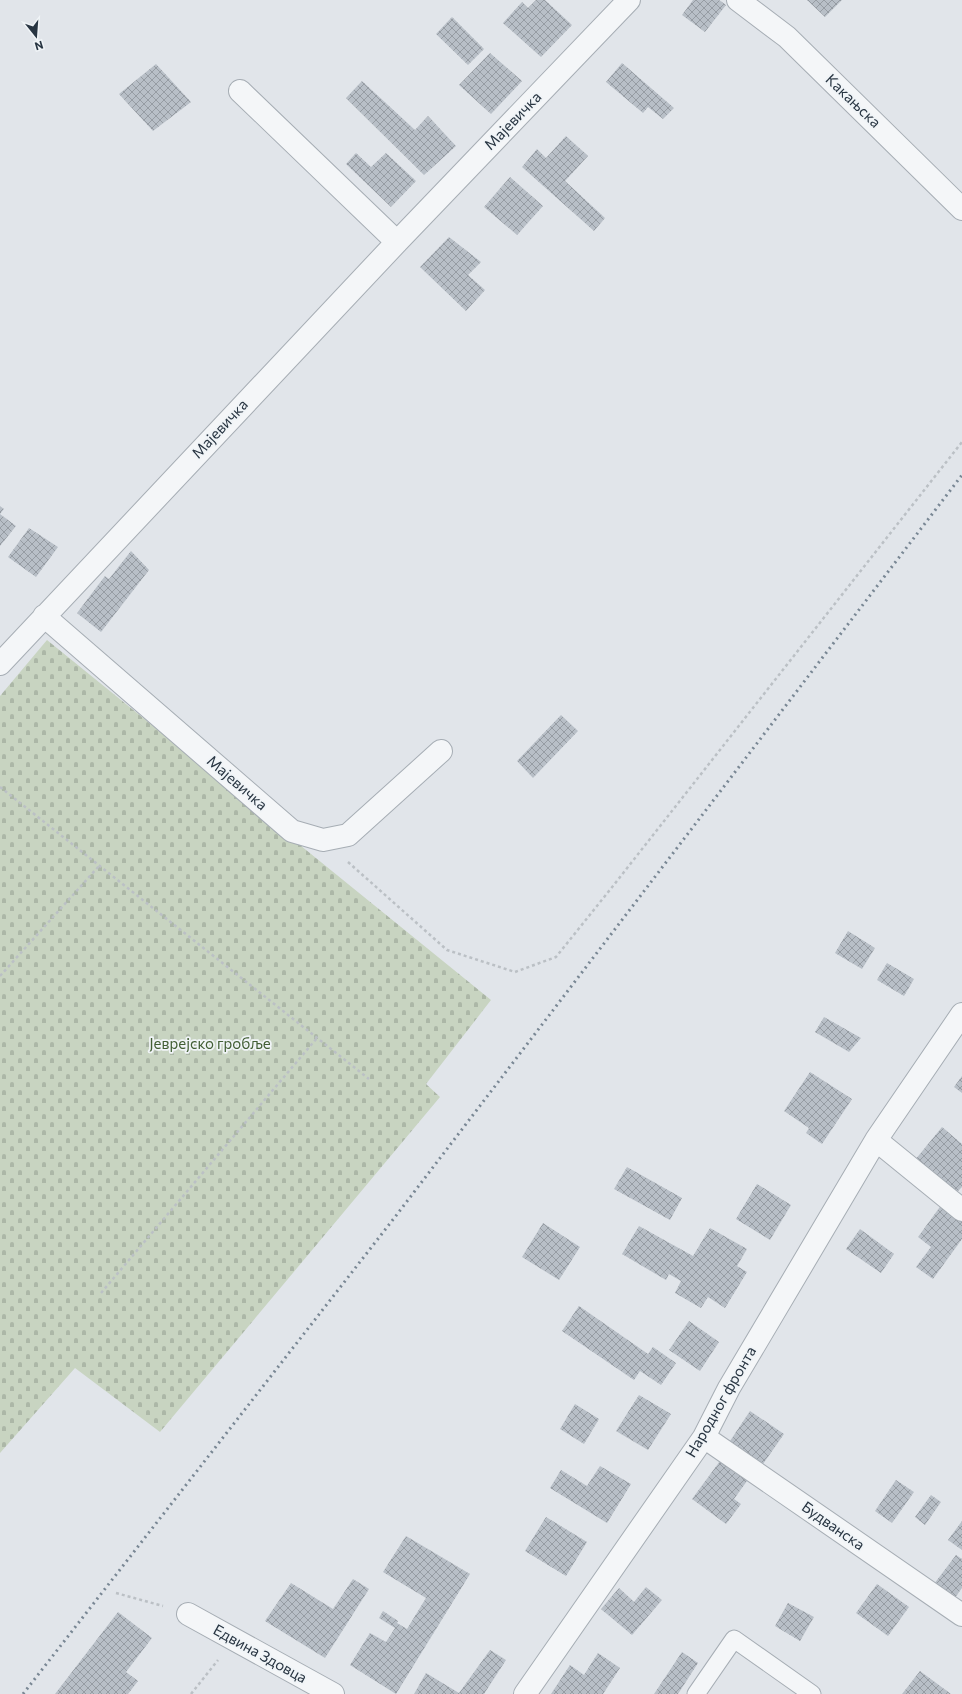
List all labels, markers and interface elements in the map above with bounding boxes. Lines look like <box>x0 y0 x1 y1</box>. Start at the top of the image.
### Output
north arrow <box>16 16 56 56</box>
text: N <box>33 39 45 53</box>
street label: Какањска <box>822 70 885 131</box>
street label: Мајевичка <box>480 87 544 153</box>
street label: Мајевичка <box>187 395 251 462</box>
street label: Мајевичка <box>204 751 272 813</box>
park label: Јеврејско гробље <box>149 1034 271 1052</box>
street label: Народног фронта <box>681 1343 759 1460</box>
street label: Будванска <box>799 1497 868 1553</box>
street label: Едвина Здовца <box>211 1620 310 1686</box>

